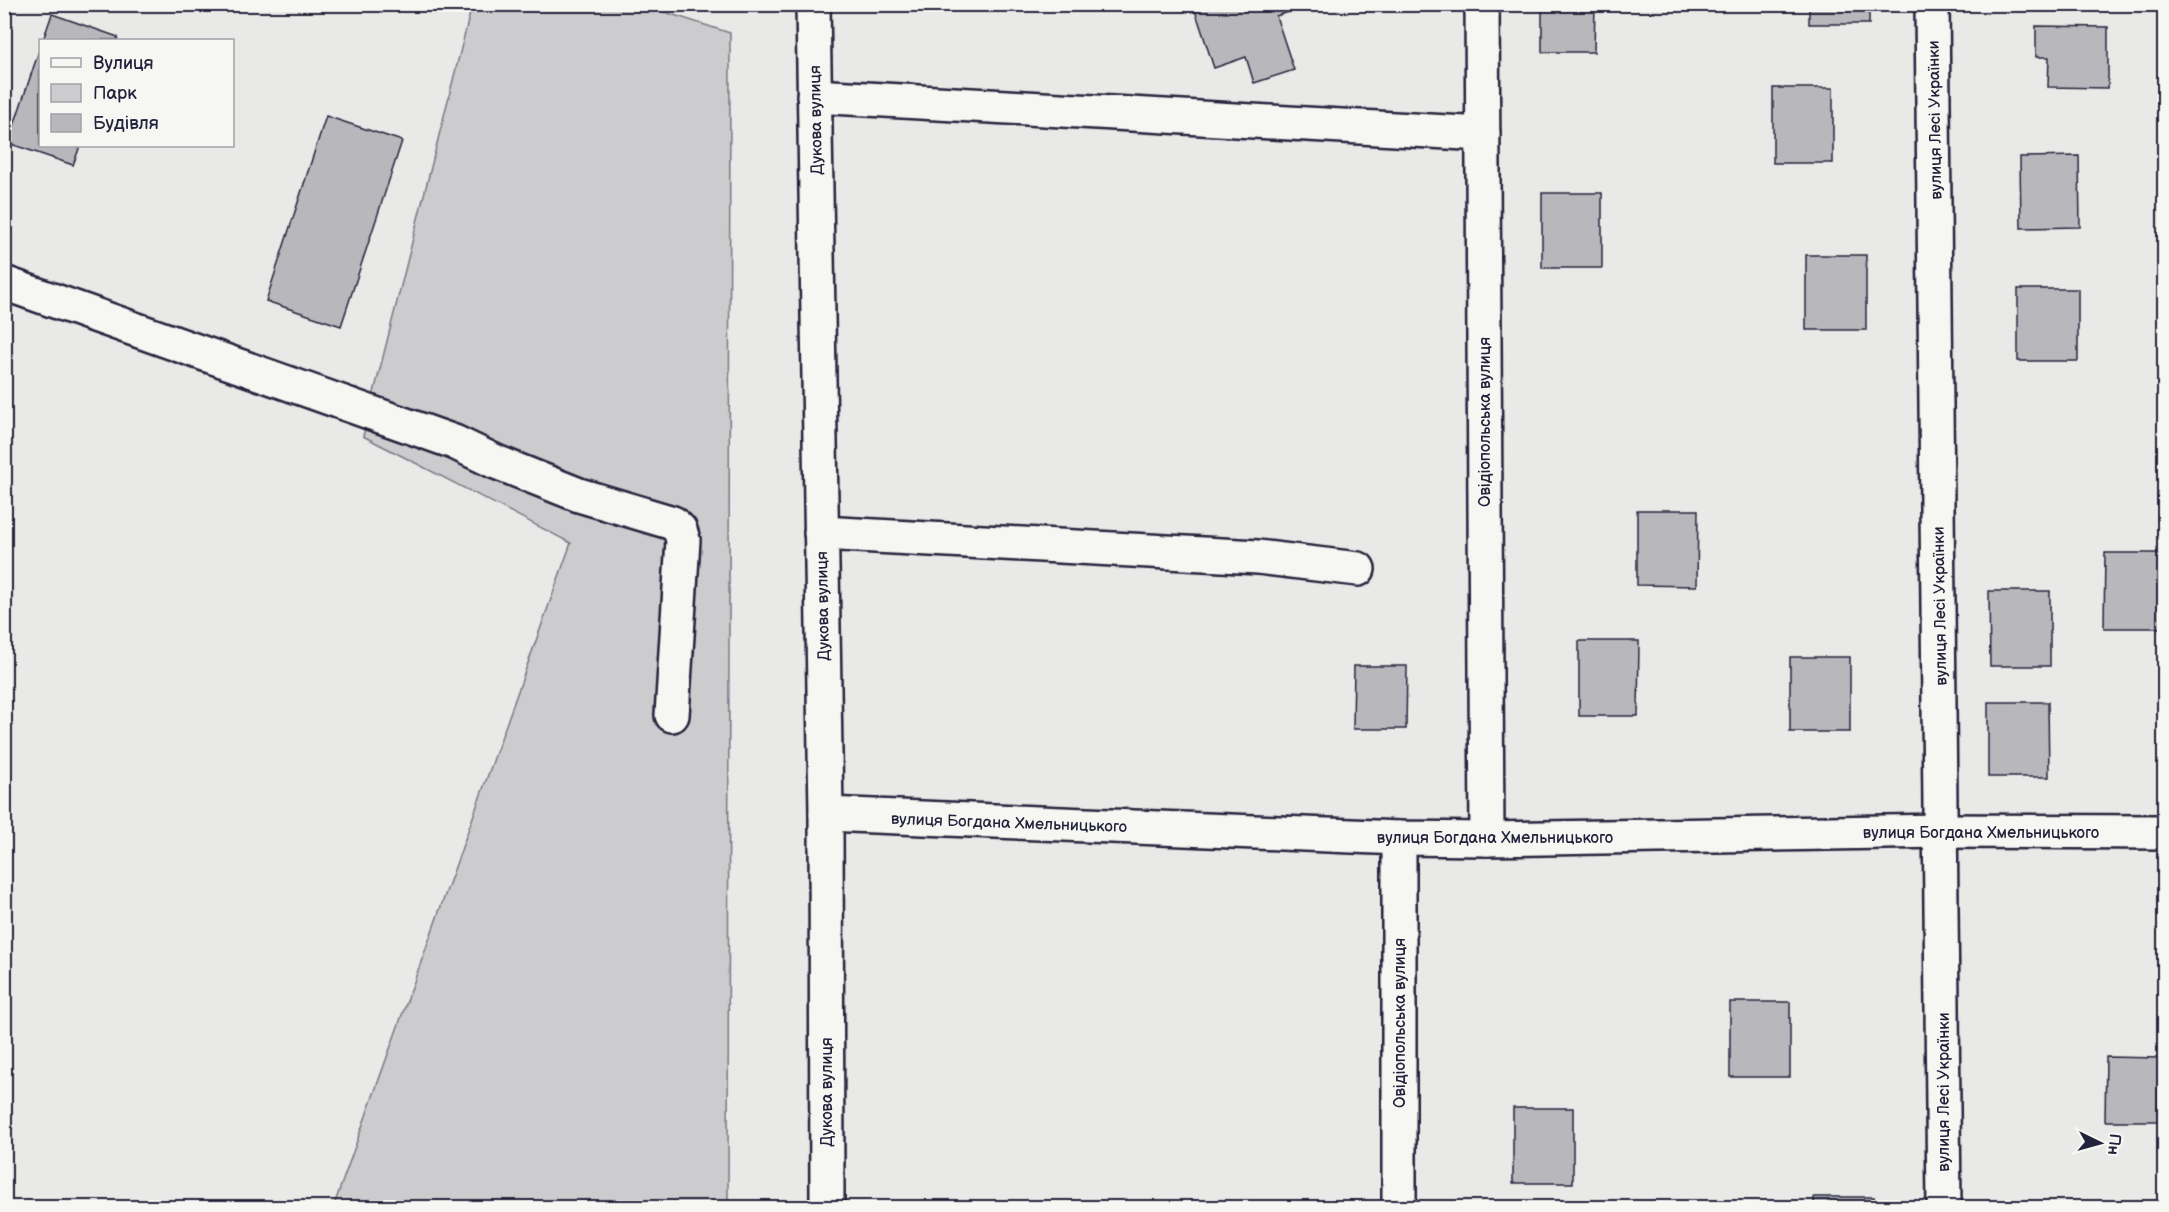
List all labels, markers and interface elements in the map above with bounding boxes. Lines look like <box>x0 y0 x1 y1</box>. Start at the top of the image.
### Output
legend <box>39 39 234 147</box>
street label: вулиця Лесі Українки <box>1925 40 1946 200</box>
text: Вулиця <box>93 53 154 74</box>
street label: Дукова вулиця <box>806 65 827 175</box>
text: Парк <box>93 83 137 104</box>
text: Будівля <box>93 113 159 134</box>
street label: Овідіопольська вулиця <box>1476 337 1495 507</box>
street label: вулиця Лесі Українки <box>1930 526 1951 686</box>
street label: Дукова вулиця <box>813 551 834 661</box>
street label: вулиця Богдана Хмельницького <box>891 810 1127 837</box>
street label: вулиця Богдана Хмельницького <box>1863 824 2099 843</box>
street label: вулиця Богдана Хмельницького <box>1377 829 1613 848</box>
street label: Овідіопольська вулиця <box>1391 938 1410 1108</box>
street label: вулиця Лесі Українки <box>1935 1012 1954 1172</box>
street label: Дукова вулиця <box>818 1037 837 1147</box>
north arrow <box>2070 1113 2130 1173</box>
text: Пн <box>2103 1133 2124 1156</box>

